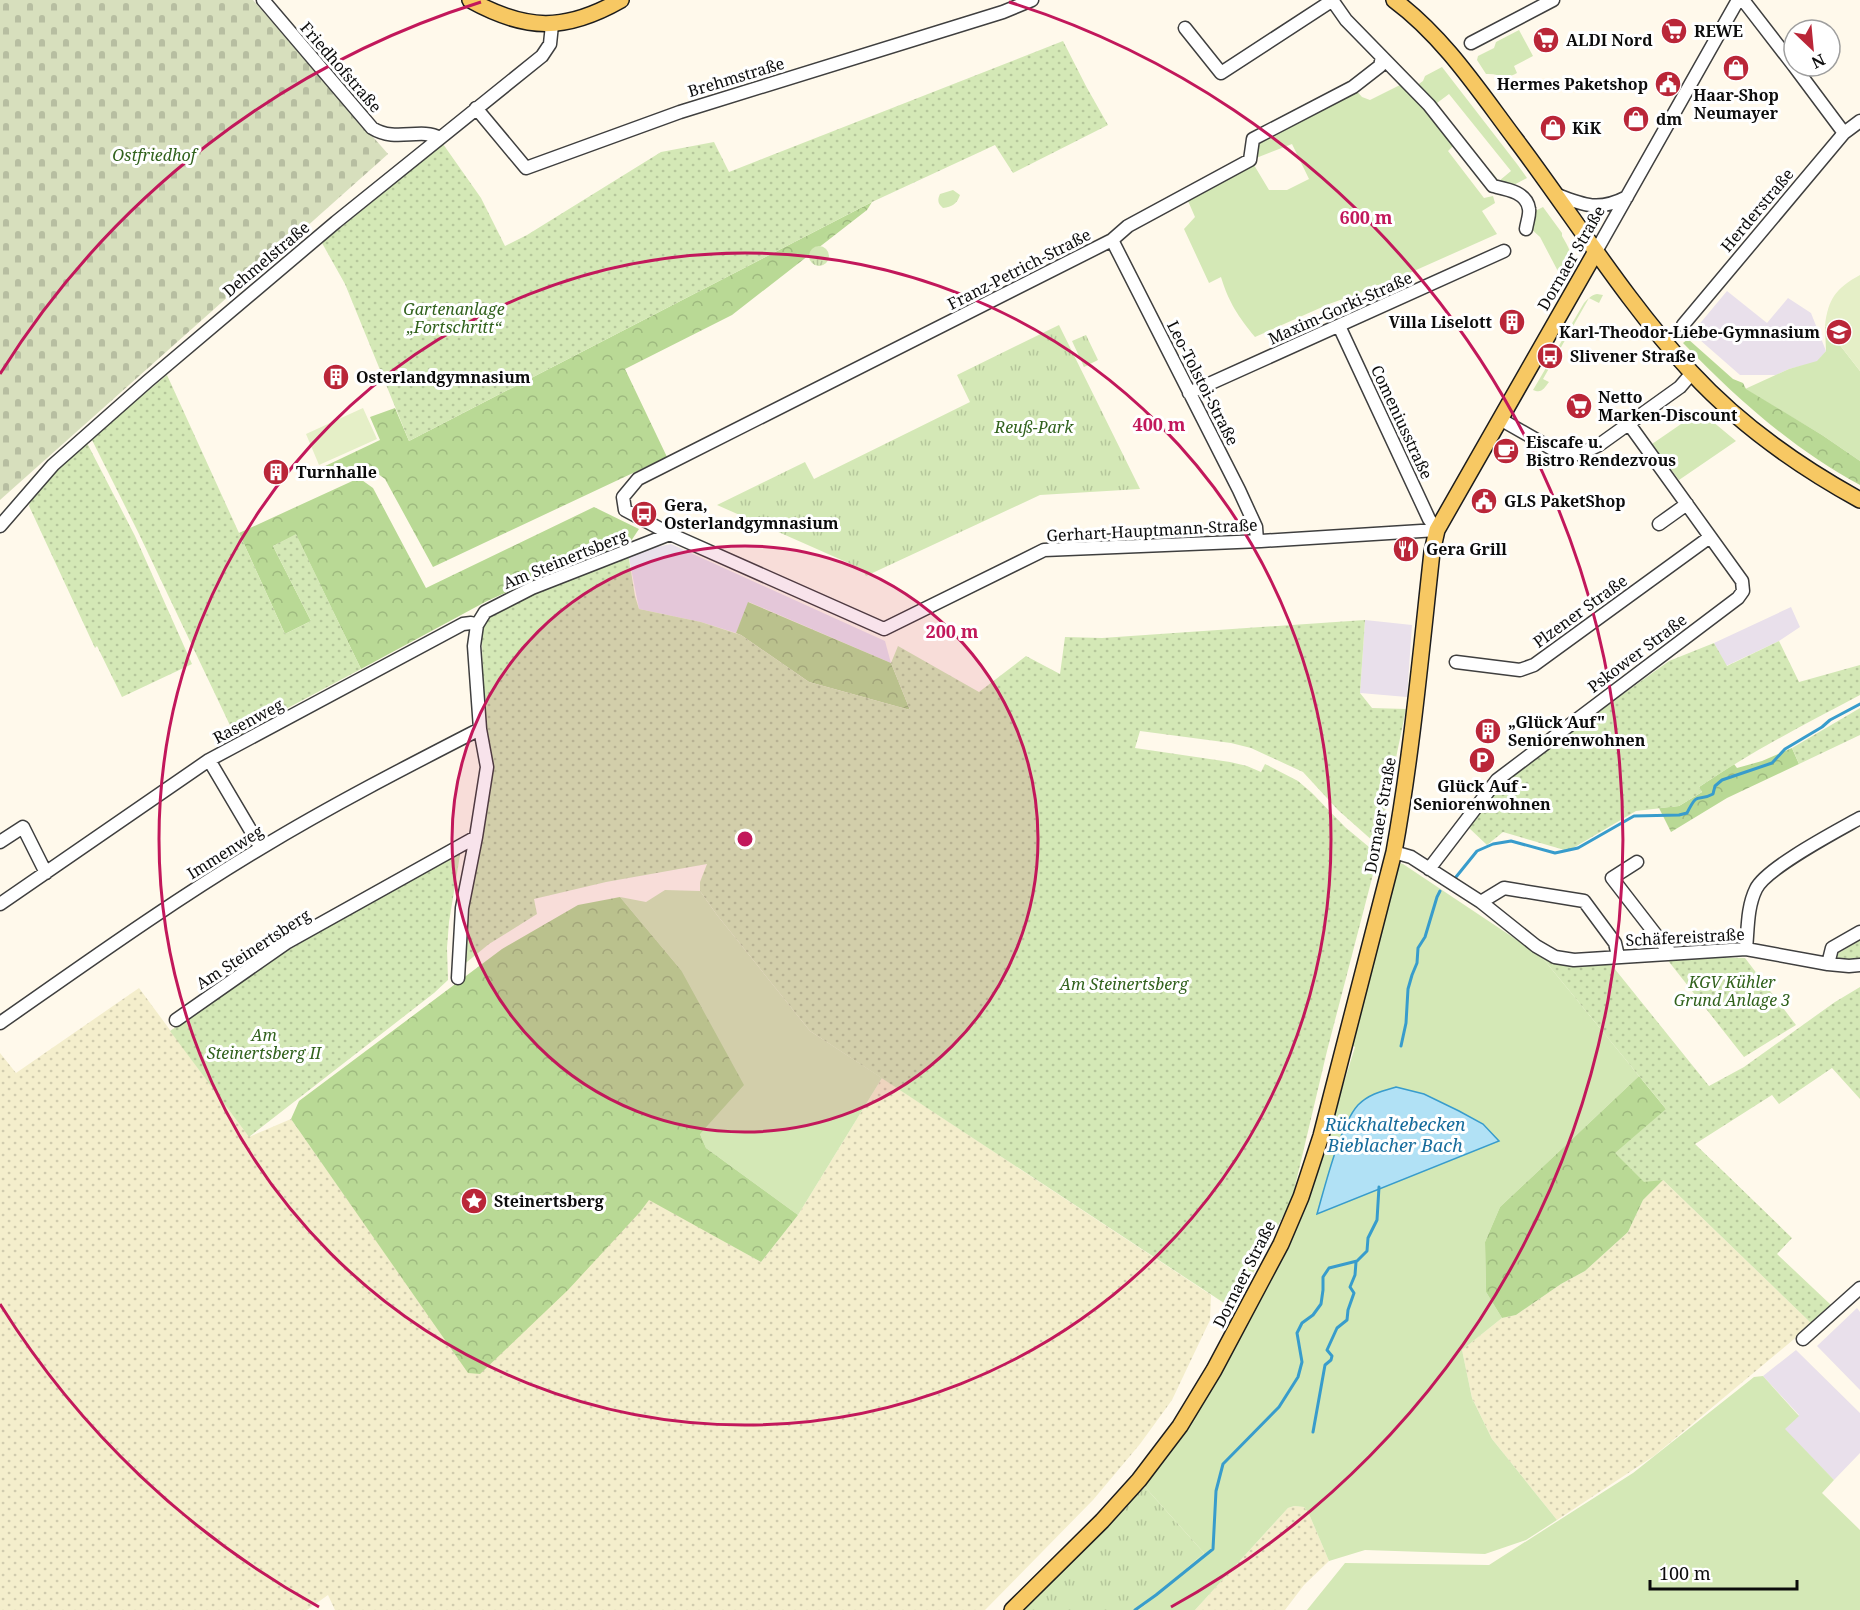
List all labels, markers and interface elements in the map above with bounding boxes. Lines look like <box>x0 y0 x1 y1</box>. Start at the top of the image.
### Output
supermarket icon: REWE <box>1659 16 1689 46</box>
street label: Friedhofstraße <box>295 17 387 117</box>
north arrow <box>1782 18 1842 78</box>
place label: REWE <box>1694 20 1743 42</box>
supermarket icon: ALDI Nord <box>1531 25 1561 55</box>
place label: ALDI Nord <box>1566 29 1653 51</box>
text: N <box>1808 49 1829 74</box>
street label: Brehmstraße <box>685 52 787 102</box>
shop icon: Haar-Shop Neumayer <box>1721 53 1751 83</box>
public building icon: Hermes Paketshop <box>1653 69 1683 99</box>
place label: Hermes Paketshop <box>1497 73 1648 95</box>
place label: Haar-Shop Neumayer <box>1693 84 1779 124</box>
shop icon: dm <box>1621 104 1651 134</box>
place label: dm <box>1656 108 1682 130</box>
shop icon: KiK <box>1538 113 1568 143</box>
place label: KiK <box>1572 117 1601 139</box>
park label: Ostfriedhof <box>112 144 199 166</box>
street label: Herderstraße <box>1716 164 1798 256</box>
street label: Dornaer Straße <box>1532 202 1610 314</box>
text: 600 m <box>1340 205 1393 229</box>
street label: Dehmelstraße <box>218 216 314 302</box>
street label: Franz-Petrich-Straße <box>944 223 1094 315</box>
street label: Maxim-Gorki-Straße <box>1264 266 1416 350</box>
park label: Gartenanlage „Fortschritt“ <box>403 298 505 338</box>
building icon: Villa Liselott <box>1497 307 1527 337</box>
place label: Villa Liselott <box>1389 311 1493 333</box>
street label: Leo-Tolstoi-Straße <box>1162 317 1244 449</box>
school or university icon: Karl-Theodor-Liebe-Gymnasium <box>1824 317 1854 347</box>
place label: Karl-Theodor-Liebe-Gymnasium <box>1559 321 1820 343</box>
bus stop icon: Slivener Straße <box>1535 341 1565 371</box>
place label: Slivener Straße <box>1570 345 1696 367</box>
street label: Comeniusstraße <box>1366 361 1438 483</box>
building icon: Osterlandgymnasium <box>321 362 351 392</box>
place label: Osterlandgymnasium <box>356 366 531 388</box>
place label: Netto Marken-Discount <box>1598 386 1738 426</box>
supermarket icon: Netto Marken-Discount <box>1564 391 1594 421</box>
text: 400 m <box>1133 412 1186 436</box>
park label: Reuß-Park <box>994 416 1074 438</box>
place label: Eiscafe u. Bistro Rendezvous <box>1526 431 1676 471</box>
cafe icon: Eiscafe u. Bistro Rendezvous <box>1491 436 1521 466</box>
building icon: Turnhalle <box>261 457 291 487</box>
place label: Turnhalle <box>296 461 377 483</box>
public building icon: GLS PaketShop <box>1469 486 1499 516</box>
place label: GLS PaketShop <box>1504 490 1626 512</box>
place label: Gera, Osterlandgymnasium <box>664 494 839 534</box>
bus stop icon: Gera, Osterlandgymnasium <box>629 499 659 529</box>
street label: Gerhart-Hauptmann-Straße <box>1046 513 1258 547</box>
street label: Am Steinertsberg <box>500 524 631 594</box>
restaurant icon: Gera Grill <box>1391 534 1421 564</box>
place label: Gera Grill <box>1426 538 1507 560</box>
street label: Plzener Straße <box>1528 569 1632 653</box>
street label: Pskower Straße <box>1583 609 1691 697</box>
text: 200 m <box>926 619 979 643</box>
street label: Rasenweg <box>209 693 287 749</box>
place label: „Glück Auf" Seniorenwohnen <box>1508 711 1646 751</box>
building icon: „Glück Auf" Seniorenwohnen <box>1473 716 1503 746</box>
parking icon: Glück Auf - Seniorenwohnen <box>1467 745 1497 775</box>
street label: Dornaer Straße <box>1359 755 1401 875</box>
place label: Glück Auf - Seniorenwohnen <box>1413 775 1551 815</box>
street label: Immenweg <box>183 820 268 884</box>
centre of rings <box>735 829 755 849</box>
street label: Am Steinertsberg <box>191 904 315 994</box>
street label: Schäfereistraße <box>1625 923 1745 951</box>
park label: KGV Kühler Grund Anlage 3 <box>1674 971 1790 1011</box>
park label: Am Steinertsberg <box>1059 973 1189 995</box>
park label: Am Steinertsberg II <box>207 1024 322 1064</box>
water label: Rückhaltebecken Bieblacher Bach <box>1323 1112 1466 1157</box>
place icon: Steinertsberg <box>459 1186 489 1216</box>
place label: Steinertsberg <box>494 1190 604 1212</box>
street label: Dornaer Straße <box>1208 1217 1280 1331</box>
scale bar <box>1650 1553 1797 1591</box>
text: 100 m <box>1659 1561 1711 1585</box>

